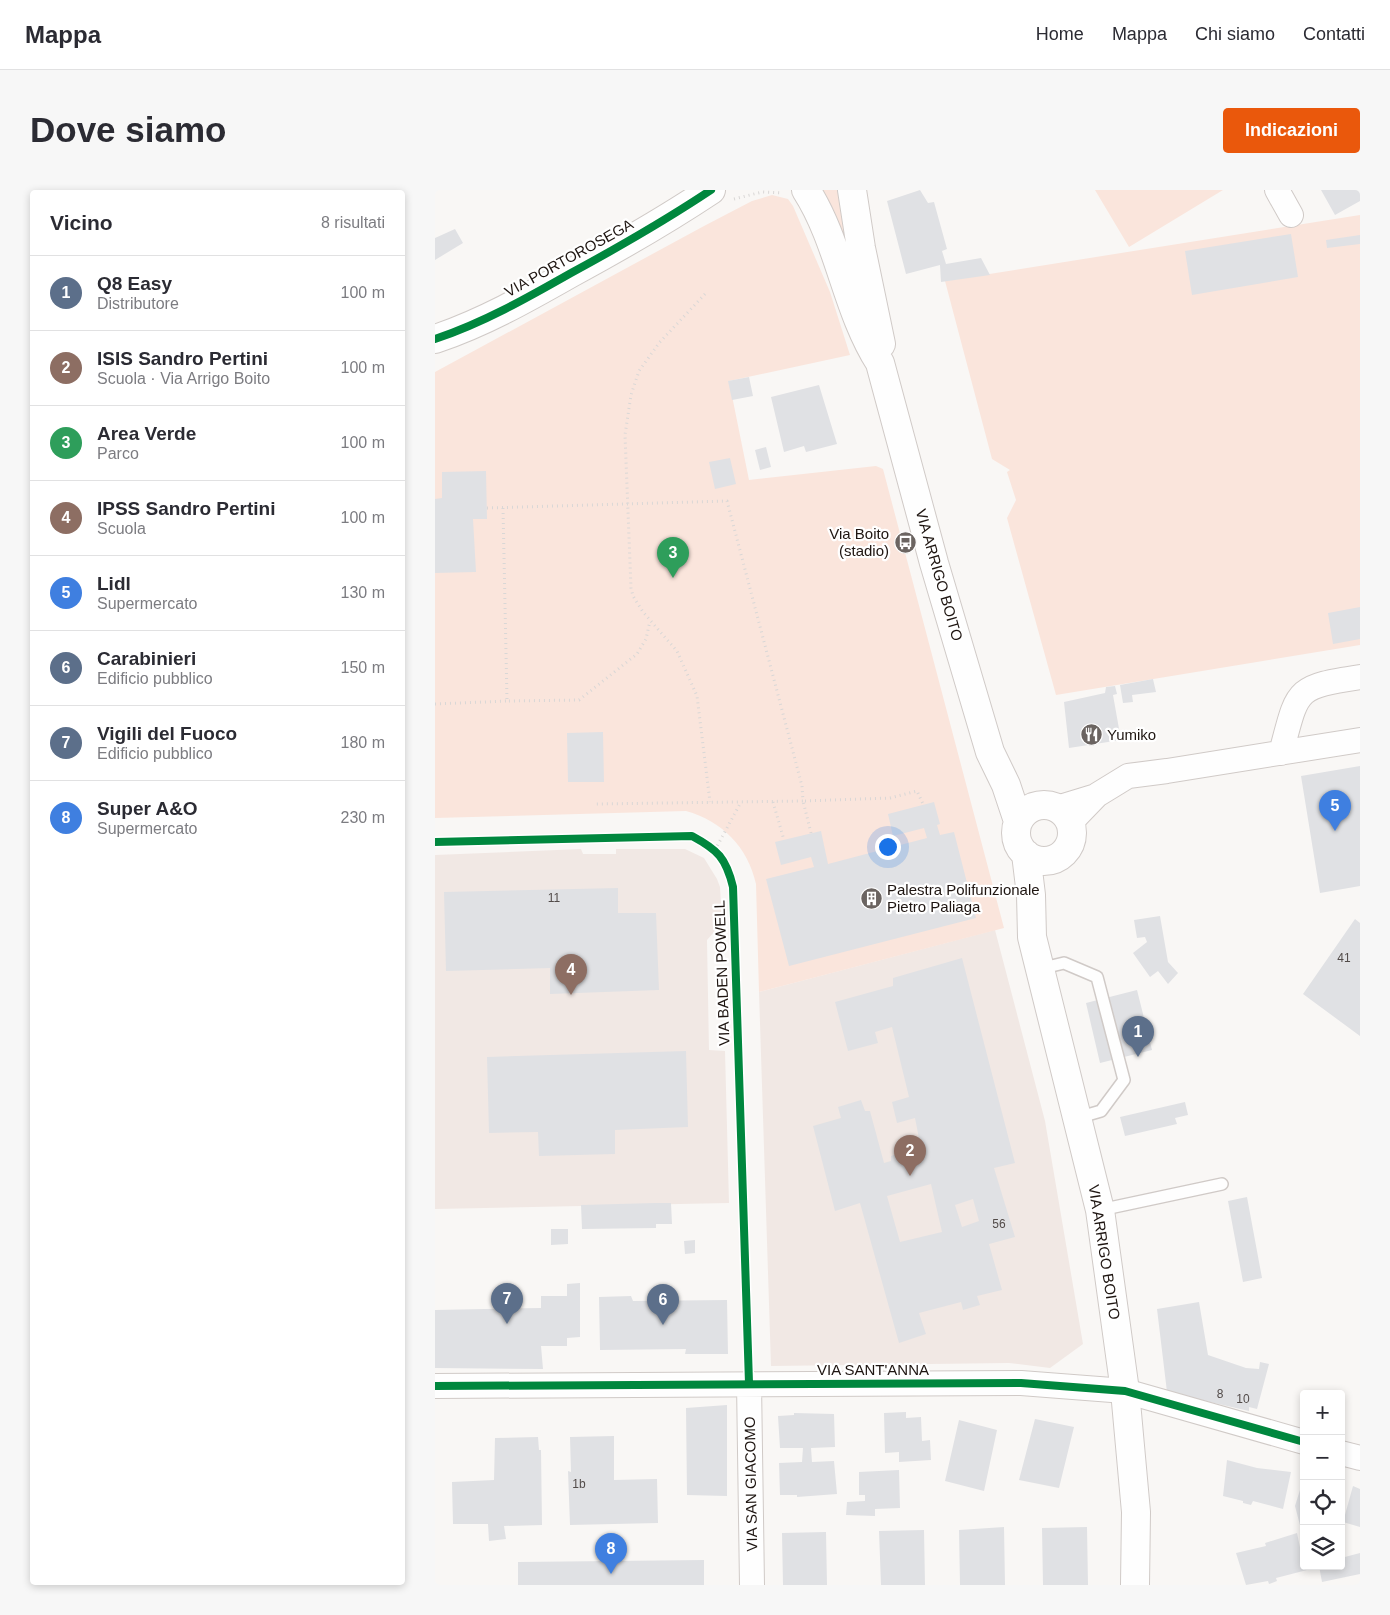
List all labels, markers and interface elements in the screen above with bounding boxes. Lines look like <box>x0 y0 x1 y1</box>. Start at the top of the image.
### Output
text: Mappa <box>25 21 101 48</box>
text: Home <box>1036 24 1084 44</box>
text: Mappa <box>1112 24 1167 44</box>
text: Chi siamo <box>1195 24 1275 44</box>
text: Contatti <box>1303 24 1365 44</box>
button: Indicazioni <box>1223 108 1360 153</box>
text: Dove siamo <box>30 110 226 149</box>
text: Vicino <box>50 211 113 234</box>
text: 8 risultati <box>321 214 385 231</box>
street label: VIA PORTOROSEGA <box>501 215 636 300</box>
text: Q8 Easy <box>97 273 172 294</box>
text: 1 <box>62 284 70 301</box>
text: 100 m <box>341 284 385 301</box>
text: Distributore <box>97 295 179 312</box>
text: ISIS Sandro Pertini <box>97 348 268 369</box>
text: 2 <box>62 359 70 376</box>
text: 100 m <box>341 359 385 376</box>
text: Scuola · Via Arrigo Boito <box>97 370 270 387</box>
text: Area Verde <box>97 423 196 444</box>
text: 3 <box>62 434 70 451</box>
text: 100 m <box>341 434 385 451</box>
text: Parco <box>97 445 139 462</box>
text: IPSS Sandro Pertini <box>97 498 275 519</box>
street label: VIA ARRIGO BOITO <box>913 507 966 643</box>
text: 4 <box>62 509 70 526</box>
text: 100 m <box>341 509 385 526</box>
text: Scuola <box>97 520 146 537</box>
place label: Via Boito (stadio) <box>829 525 889 559</box>
bus stop icon: Via Boito (stadio) <box>893 531 917 555</box>
pin: 3 <box>657 537 689 578</box>
text: Lidl <box>97 573 131 594</box>
text: 5 <box>62 584 70 601</box>
text: 130 m <box>341 584 385 601</box>
text: Supermercato <box>97 595 198 612</box>
text: Carabinieri <box>97 648 196 669</box>
text: 6 <box>62 659 70 676</box>
text: 150 m <box>341 659 385 676</box>
text: Edificio pubblico <box>97 670 213 687</box>
text: Vigili del Fuoco <box>97 723 237 744</box>
restaurant icon: Yumiko <box>1079 723 1103 747</box>
place label: Yumiko <box>1107 726 1156 743</box>
text: 7 <box>62 734 70 751</box>
text: 180 m <box>341 734 385 751</box>
text: Edificio pubblico <box>97 745 213 762</box>
pin: 5 <box>1319 790 1351 831</box>
text: Super A&O <box>97 798 198 819</box>
text: 8 <box>62 809 70 826</box>
text: 230 m <box>341 809 385 826</box>
text: Supermercato <box>97 820 198 837</box>
your location <box>875 834 901 860</box>
place label: Palestra Polifunzionale Pietro Paliaga <box>887 881 1040 915</box>
building icon: Palestra Polifunzionale Pietro Paliaga <box>859 887 883 911</box>
house number: 11 <box>548 891 561 905</box>
street label: VIA BADEN POWELL <box>710 900 733 1046</box>
house number: 41 <box>1337 951 1351 965</box>
pin: 4 <box>555 954 587 995</box>
pin: 1 <box>1122 1016 1154 1057</box>
pin: 2 <box>894 1135 926 1176</box>
street label: VIA ARRIGO BOITO <box>1085 1183 1124 1321</box>
house number: 56 <box>992 1217 1006 1231</box>
pin: 7 <box>491 1283 523 1324</box>
pin: 6 <box>647 1284 679 1325</box>
street label: VIA SANT'ANNA <box>817 1361 929 1378</box>
house number: 8 <box>1217 1387 1224 1401</box>
map controls <box>1300 1390 1345 1570</box>
button: + <box>1300 1390 1345 1435</box>
house number: 10 <box>1236 1392 1250 1406</box>
street label: VIA SAN GIACOMO <box>741 1416 760 1552</box>
button: − <box>1300 1435 1345 1480</box>
house number: 1b <box>572 1477 586 1491</box>
button: locate <box>1300 1480 1345 1525</box>
button: layers <box>1300 1525 1345 1570</box>
pin: 8 <box>595 1533 627 1574</box>

